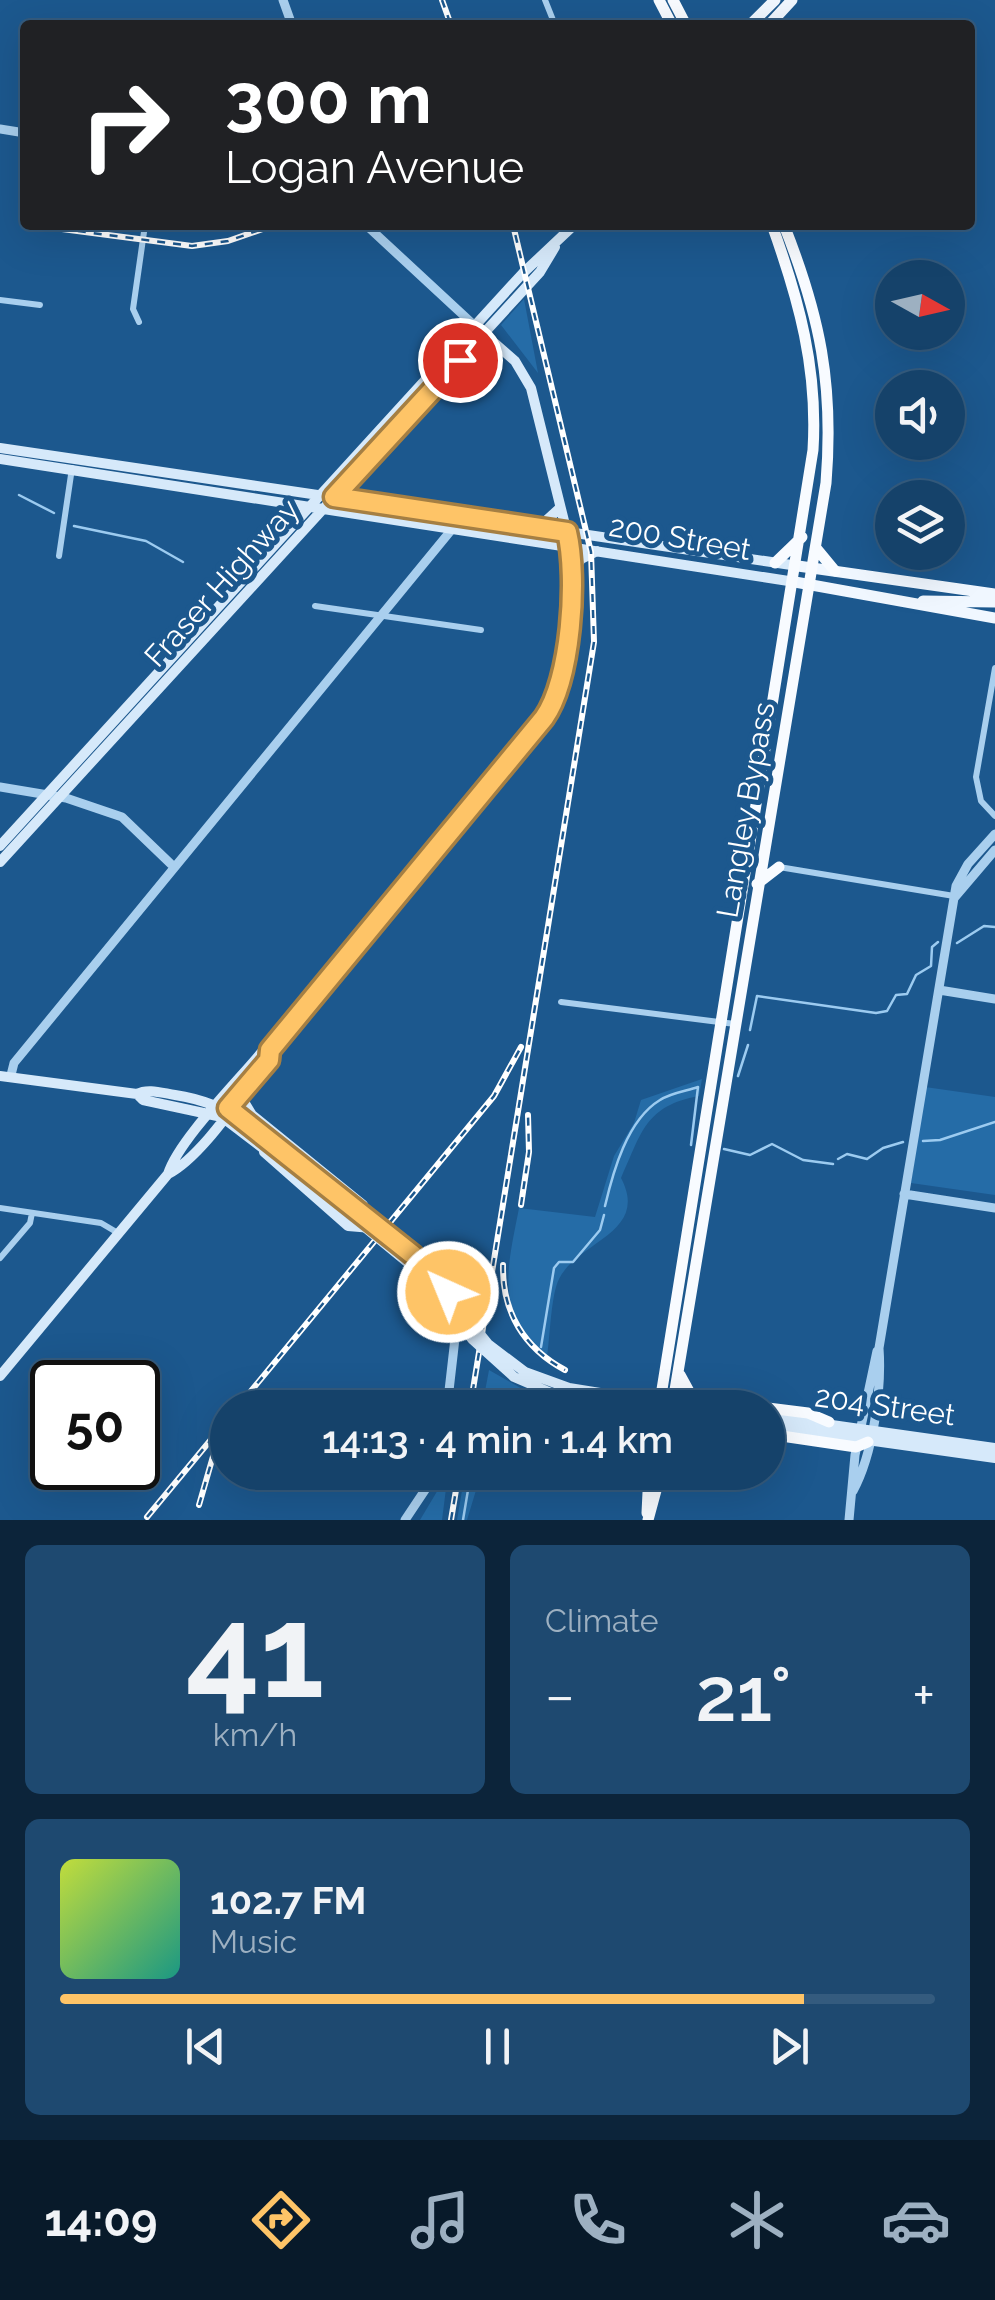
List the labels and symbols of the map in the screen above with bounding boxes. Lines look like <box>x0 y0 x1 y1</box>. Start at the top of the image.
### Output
north arrow <box>875 260 965 350</box>
pin <box>418 318 503 403</box>
street label: Fraser Highway <box>137 492 306 674</box>
street label: 200 Street <box>607 508 754 567</box>
street label: Langley Bypass <box>709 699 782 920</box>
position arrow <box>396 1240 500 1344</box>
speed limit sign: 50 <box>30 1360 160 1490</box>
street label: 204 Street <box>813 1378 957 1433</box>

